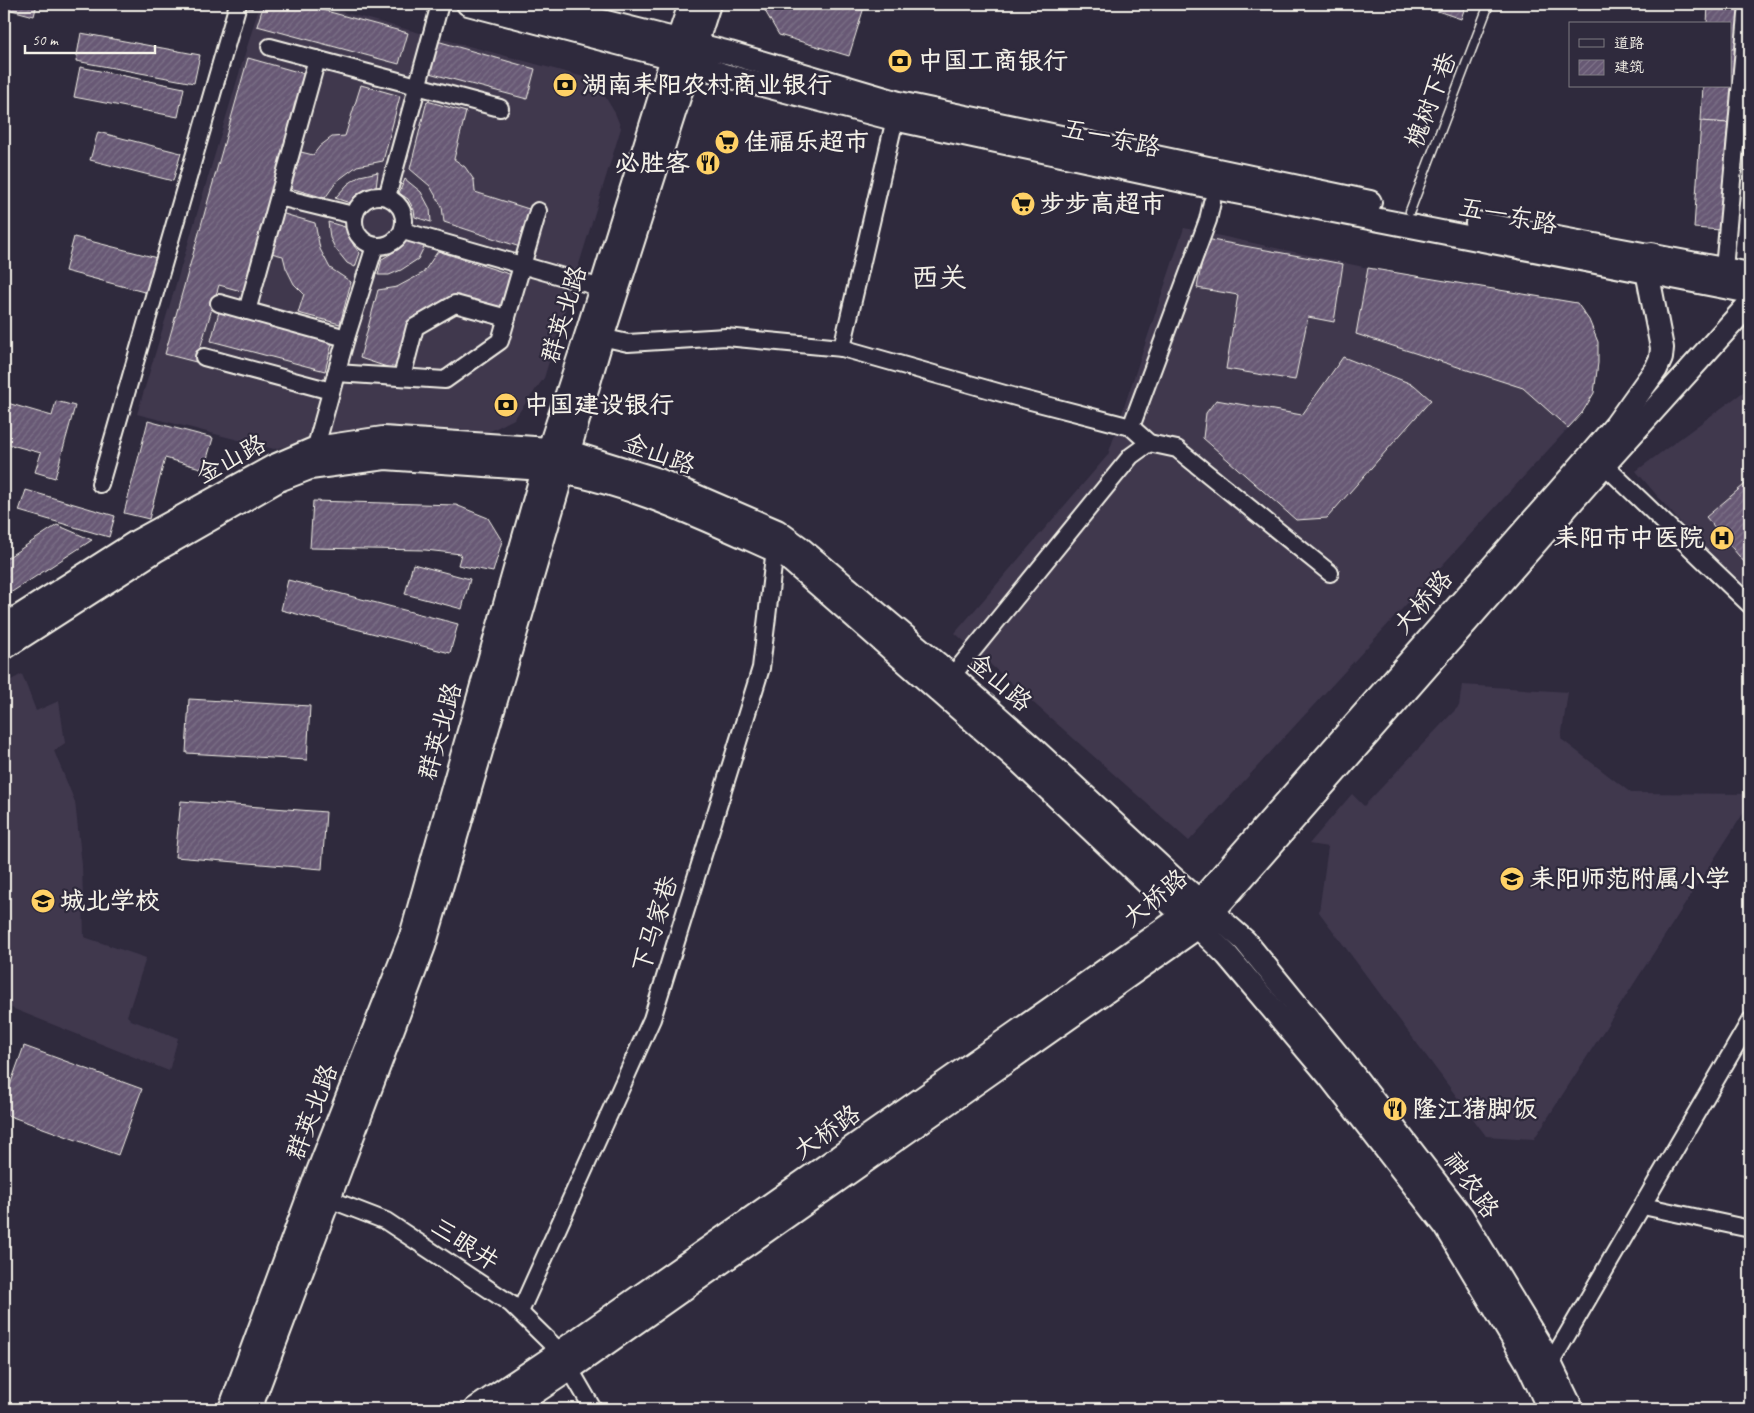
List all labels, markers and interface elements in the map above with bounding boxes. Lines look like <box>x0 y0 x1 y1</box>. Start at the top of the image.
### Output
scale bar <box>25 22 155 54</box>
legend <box>1569 22 1732 88</box>
text: 50 m <box>32 31 59 50</box>
text: 道路 <box>1614 34 1644 53</box>
place label: 中国工商银行 <box>918 45 1068 77</box>
bank icon: 中国工商银行 <box>887 48 913 74</box>
street label: 槐树下巷 <box>1398 48 1464 152</box>
text: 建筑 <box>1614 58 1644 77</box>
place label: 湖南耒阳农村商业银行 <box>582 69 832 101</box>
bank icon: 湖南耒阳农村商业银行 <box>552 72 578 98</box>
street label: 五一东路 <box>1059 112 1163 164</box>
place label: 佳福乐超市 <box>744 126 869 158</box>
supermarket icon: 佳福乐超市 <box>714 129 740 155</box>
place label: 必胜客 <box>615 147 690 179</box>
restaurant icon: 必胜客 <box>695 150 721 176</box>
place label: 步步高超市 <box>1040 188 1165 220</box>
supermarket icon: 步步高超市 <box>1010 191 1036 217</box>
street label: 五一东路 <box>1456 191 1560 241</box>
district label: 西关 <box>911 260 967 295</box>
street label: 群英北路 <box>534 261 594 367</box>
place label: 中国建设银行 <box>524 389 674 421</box>
bank icon: 中国建设银行 <box>493 392 519 418</box>
street label: 金山路 <box>618 426 700 482</box>
street label: 金山路 <box>190 427 272 491</box>
place label: 耒阳市中医院 <box>1554 522 1704 554</box>
hospital icon: 耒阳市中医院 <box>1709 525 1735 551</box>
street label: 大桥路 <box>1386 563 1460 641</box>
street label: 金山路 <box>961 645 1039 719</box>
street label: 群英北路 <box>411 679 469 783</box>
street label: 大桥路 <box>1116 862 1194 934</box>
place label: 耒阳师范附属小学 <box>1530 863 1730 895</box>
school or university icon: 耒阳师范附属小学 <box>1499 866 1525 892</box>
street label: 下马家巷 <box>625 871 685 977</box>
place label: 城北学校 <box>60 885 160 917</box>
school or university icon: 城北学校 <box>30 888 56 914</box>
street label: 群英北路 <box>279 1060 345 1164</box>
place label: 隆江猪脚饭 <box>1412 1093 1537 1125</box>
restaurant icon: 隆江猪脚饭 <box>1382 1096 1408 1122</box>
street label: 大桥路 <box>787 1097 867 1167</box>
street label: 神农路 <box>1436 1145 1506 1225</box>
street label: 三眼井 <box>425 1210 505 1278</box>

